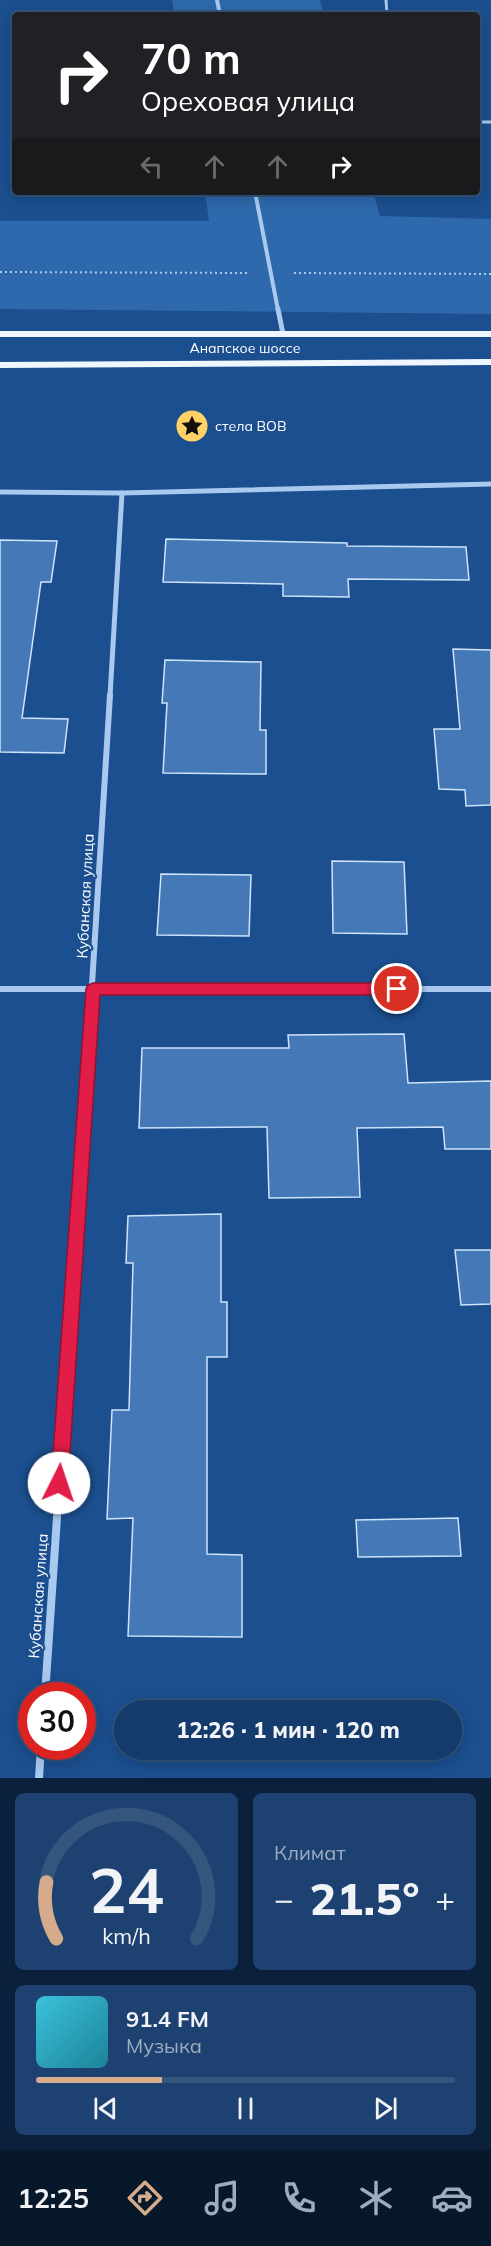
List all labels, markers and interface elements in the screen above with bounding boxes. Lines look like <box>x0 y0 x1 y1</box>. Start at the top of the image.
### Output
text: 70 m <box>141 32 241 85</box>
icon: right <box>42 36 120 114</box>
text: Ореховая улица <box>141 84 355 118</box>
icon: left <box>135 150 168 183</box>
icon: ahead <box>198 150 231 183</box>
icon: ahead <box>261 150 294 183</box>
icon: right <box>324 150 357 183</box>
street label: Анапское шоссе <box>189 339 301 357</box>
place icon: стела ВОВ <box>174 408 210 444</box>
place label: стела ВОВ <box>215 417 286 435</box>
street label: Кубанская улица <box>72 833 98 959</box>
pin <box>371 963 422 1014</box>
icon: arrive <box>380 972 413 1005</box>
position arrow <box>27 1451 91 1515</box>
street label: Кубанская улица <box>24 1533 52 1659</box>
speed limit sign: 30 <box>18 1682 96 1760</box>
text: 12:26 · 1 мин · 120 m <box>176 1716 400 1744</box>
text: Климат <box>274 1840 346 1865</box>
text: 24 <box>89 1850 164 1929</box>
text: 21.5° <box>310 1870 419 1926</box>
text: − <box>274 1878 294 1919</box>
text: + <box>435 1878 455 1919</box>
text: km/h <box>102 1922 151 1949</box>
text: 91.4 FM <box>126 2005 209 2033</box>
text: Музыка <box>126 2033 202 2058</box>
icon: previous <box>89 2092 122 2125</box>
icon: pause <box>229 2092 262 2125</box>
icon: next <box>369 2092 402 2125</box>
icon: directions <box>124 2177 166 2219</box>
icon: music <box>201 2177 243 2219</box>
icon: phone <box>278 2177 320 2219</box>
icon: climate <box>355 2177 397 2219</box>
icon: car <box>431 2177 473 2219</box>
text: 12:25 <box>17 2181 89 2215</box>

